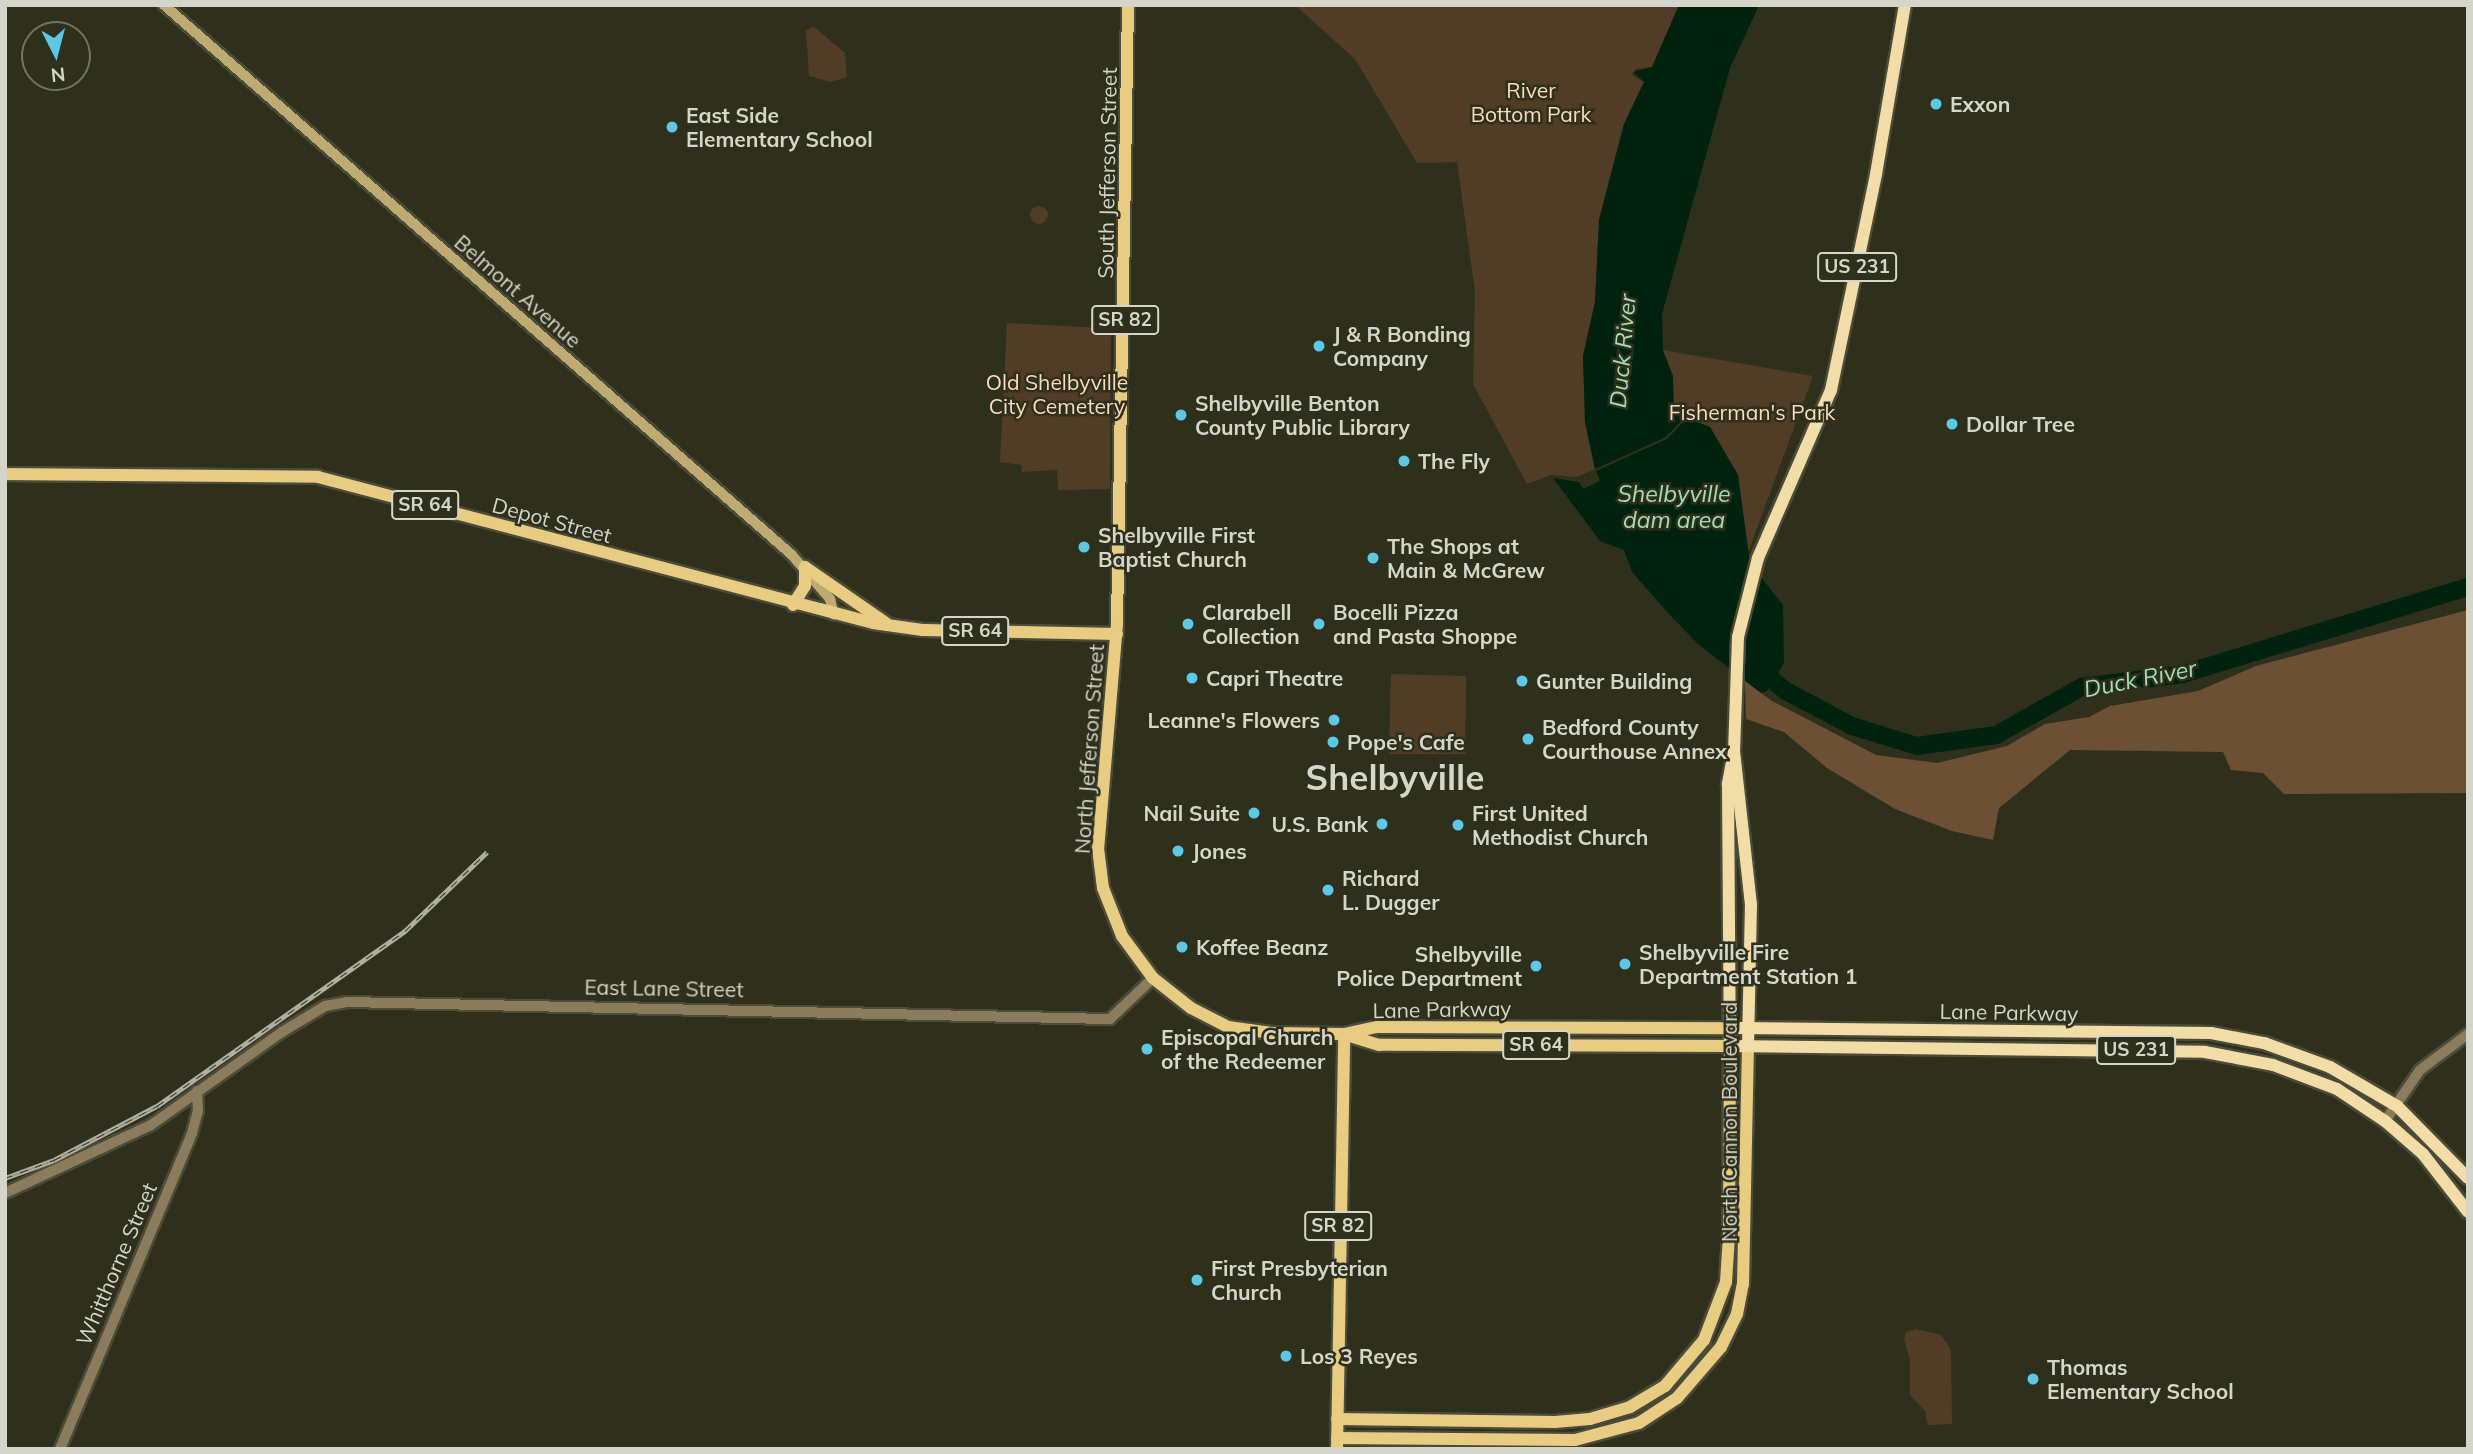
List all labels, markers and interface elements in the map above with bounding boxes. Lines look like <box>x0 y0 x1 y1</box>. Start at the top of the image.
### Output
north arrow <box>21 21 91 91</box>
text: N <box>50 62 66 88</box>
street label: South Jefferson Street <box>1093 67 1121 279</box>
park label: River Bottom Park <box>1471 77 1591 127</box>
place label: Exxon <box>1950 91 2010 117</box>
marker: Exxon <box>1928 96 1944 112</box>
place label: East Side Elementary School <box>686 102 873 152</box>
marker: East Side Elementary School <box>664 119 680 135</box>
street label: Belmont Avenue <box>450 229 586 353</box>
road number: US 231 <box>1817 252 1897 282</box>
water label: Duck River <box>1604 293 1642 409</box>
road number: SR 82 <box>1090 304 1160 336</box>
place label: J & R Bonding Company <box>1333 321 1471 371</box>
marker: J & R Bonding Company <box>1311 338 1327 354</box>
park label: Old Shelbyville City Cemetery <box>986 369 1128 419</box>
place label: Shelbyville Benton County Public Library <box>1195 390 1410 440</box>
park label: Fisherman's Park <box>1669 399 1835 425</box>
marker: Shelbyville Benton County Public Library <box>1173 407 1189 423</box>
place label: Dollar Tree <box>1966 411 2075 437</box>
marker: Dollar Tree <box>1944 416 1960 432</box>
place label: The Fly <box>1418 448 1490 474</box>
marker: The Fly <box>1396 453 1412 469</box>
water label: Shelbyville dam area <box>1617 480 1731 534</box>
road number: SR 64 <box>390 490 460 520</box>
street label: Depot Street <box>490 492 614 548</box>
place label: Shelbyville First Baptist Church <box>1098 522 1255 572</box>
place label: The Shops at Main & McGrew <box>1387 533 1545 583</box>
marker: Shelbyville First Baptist Church <box>1076 539 1092 555</box>
marker: The Shops at Main & McGrew <box>1365 550 1381 566</box>
place label: Clarabell Collection <box>1202 599 1300 649</box>
place label: Bocelli Pizza and Pasta Shoppe <box>1333 599 1517 649</box>
road number: SR 64 <box>940 616 1010 646</box>
marker: Clarabell Collection <box>1180 616 1196 632</box>
marker: Bocelli Pizza and Pasta Shoppe <box>1311 616 1327 632</box>
street label: North Jefferson Street <box>1069 643 1109 855</box>
water label: Duck River <box>2081 655 2199 703</box>
place label: Capri Theatre <box>1206 665 1343 691</box>
place label: Gunter Building <box>1536 668 1692 694</box>
marker: Capri Theatre <box>1184 670 1200 686</box>
marker: Gunter Building <box>1514 673 1530 689</box>
place label: Leanne's Flowers <box>1147 707 1320 733</box>
marker: Leanne's Flowers <box>1326 712 1342 728</box>
place label: Bedford County Courthouse Annex <box>1542 714 1727 764</box>
place label: Pope's Cafe <box>1347 729 1465 755</box>
marker: Bedford County Courthouse Annex <box>1520 731 1536 747</box>
marker: Pope's Cafe <box>1325 734 1341 750</box>
district label: Shelbyville <box>1306 756 1484 798</box>
place label: Nail Suite <box>1144 800 1240 826</box>
place label: First United Methodist Church <box>1472 800 1648 850</box>
marker: Nail Suite <box>1246 805 1262 821</box>
place label: U.S. Bank <box>1271 811 1368 837</box>
marker: U.S. Bank <box>1374 816 1390 832</box>
marker: First United Methodist Church <box>1450 817 1466 833</box>
place label: Jones <box>1192 838 1247 864</box>
marker: Jones <box>1170 843 1186 859</box>
place label: Richard L. Dugger <box>1342 865 1439 915</box>
marker: Richard L. Dugger <box>1320 882 1336 898</box>
place label: Koffee Beanz <box>1196 934 1328 960</box>
marker: Koffee Beanz <box>1174 939 1190 955</box>
place label: Shelbyville Fire Department Station 1 <box>1639 939 1857 989</box>
place label: Shelbyville Police Department <box>1336 941 1522 991</box>
marker: Shelbyville Fire Department Station 1 <box>1617 956 1633 972</box>
marker: Shelbyville Police Department <box>1528 958 1544 974</box>
street label: East Lane Street <box>584 974 744 1002</box>
street label: Lane Parkway <box>1372 995 1512 1023</box>
street label: Lane Parkway <box>1939 998 2079 1026</box>
street label: North Cannon Boulevard <box>1716 1002 1742 1242</box>
place label: Episcopal Church of the Redeemer <box>1161 1024 1333 1074</box>
road number: SR 64 <box>1501 1030 1571 1060</box>
road number: US 231 <box>2096 1034 2176 1066</box>
marker: Episcopal Church of the Redeemer <box>1139 1041 1155 1057</box>
street label: Whitthorne Street <box>70 1179 162 1349</box>
road number: SR 82 <box>1303 1210 1373 1242</box>
place label: First Presbyterian Church <box>1211 1255 1388 1305</box>
marker: First Presbyterian Church <box>1189 1272 1205 1288</box>
place label: Los 3 Reyes <box>1300 1343 1418 1369</box>
marker: Los 3 Reyes <box>1278 1348 1294 1364</box>
place label: Thomas Elementary School <box>2047 1354 2234 1404</box>
marker: Thomas Elementary School <box>2025 1371 2041 1387</box>

